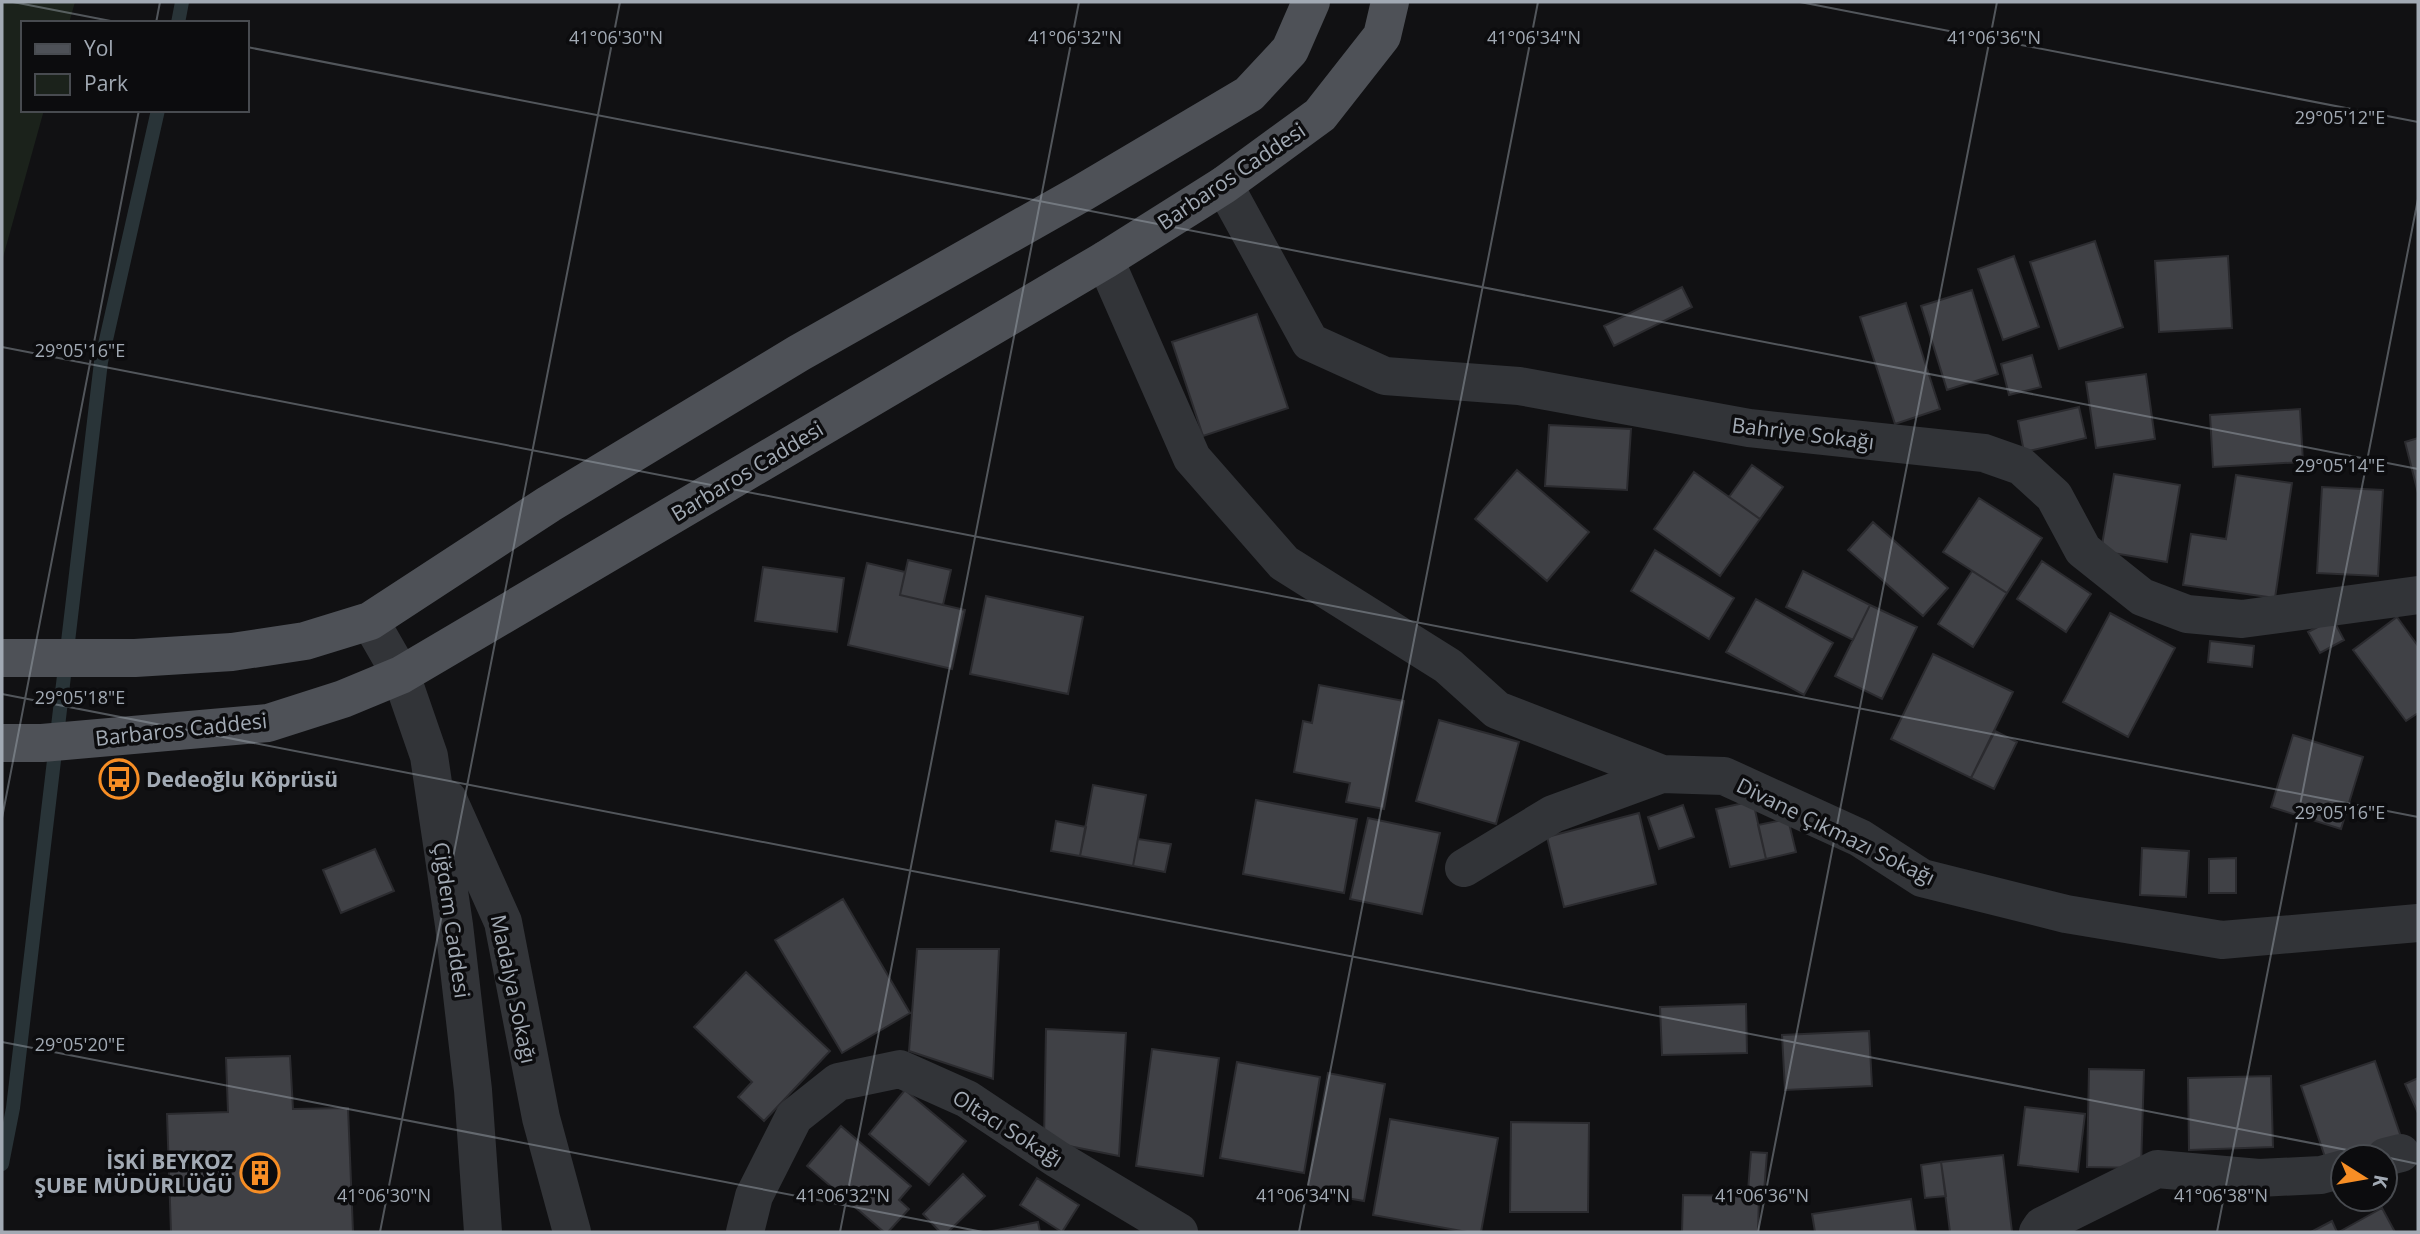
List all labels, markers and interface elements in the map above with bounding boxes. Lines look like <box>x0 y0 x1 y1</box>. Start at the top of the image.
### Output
legend <box>21 21 248 112</box>
text: 41°06'30"N <box>569 25 663 49</box>
text: 41°06'32"N <box>1028 25 1122 49</box>
text: 41°06'34"N <box>1487 25 1581 49</box>
text: 41°06'36"N <box>1947 25 2041 49</box>
text: Yol <box>84 34 114 62</box>
text: Park <box>84 69 128 97</box>
text: 29°05'12"E <box>2295 105 2385 129</box>
street label: Barbaros Caddesi <box>1152 116 1310 236</box>
text: 29°05'16"E <box>35 338 125 362</box>
street label: Bahriye Sokağı <box>1730 410 1876 456</box>
street label: Barbaros Caddesi <box>666 415 828 527</box>
text: 29°05'14"E <box>2295 453 2385 477</box>
text: 29°05'18"E <box>35 685 125 709</box>
street label: Barbaros Caddesi <box>94 706 268 752</box>
bus stop icon: Dedeoğlu Köprüsü <box>98 758 140 800</box>
place label: Dedeoğlu Köprüsü <box>146 765 338 793</box>
street label: Divane Çıkmazı Sokağı <box>1732 771 1940 891</box>
text: 29°05'16"E <box>2295 800 2385 824</box>
street label: Çiğdem Caddesi <box>427 840 477 1000</box>
street label: Madalya Sokağı <box>485 912 543 1066</box>
text: 29°05'20"E <box>35 1032 125 1056</box>
street label: Oltacı Sokağı <box>948 1083 1068 1173</box>
north arrow <box>2329 1143 2399 1213</box>
place label: İSKİ BEYKOZ ŞUBE MÜDÜRLÜĞÜ <box>34 1147 233 1199</box>
building icon: İSKİ BEYKOZ ŞUBE MÜDÜRLÜĞÜ <box>239 1152 281 1194</box>
text: K <box>2367 1173 2395 1190</box>
text: 41°06'30"N <box>337 1183 431 1207</box>
text: 41°06'32"N <box>796 1183 890 1207</box>
text: 41°06'34"N <box>1256 1183 1350 1207</box>
text: 41°06'36"N <box>1715 1183 1809 1207</box>
text: 41°06'38"N <box>2174 1183 2268 1207</box>

